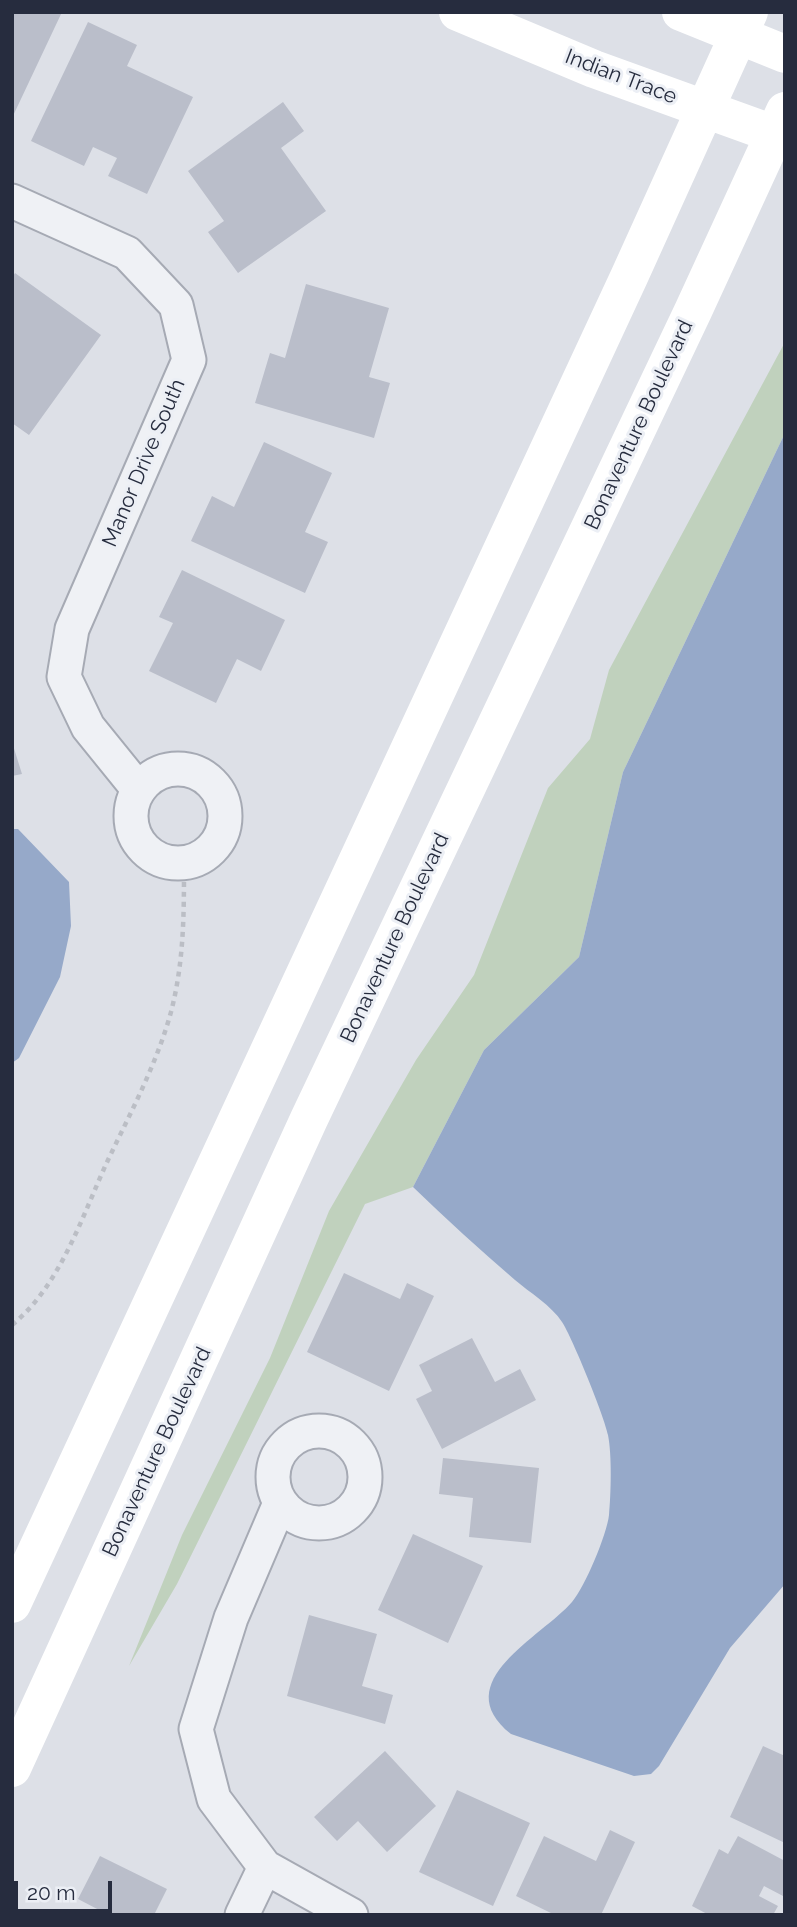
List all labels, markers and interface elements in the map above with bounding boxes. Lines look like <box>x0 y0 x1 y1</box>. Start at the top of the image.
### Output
street label: Indian Trace <box>562 44 680 110</box>
street label: Bonaventure Boulevard <box>579 316 699 534</box>
street label: Manor Drive South <box>97 375 191 551</box>
street label: Bonaventure Boulevard <box>335 829 455 1047</box>
street label: Bonaventure Boulevard <box>97 1343 217 1561</box>
scale bar <box>18 1868 116 1912</box>
text: 20 m <box>27 1880 75 1905</box>

